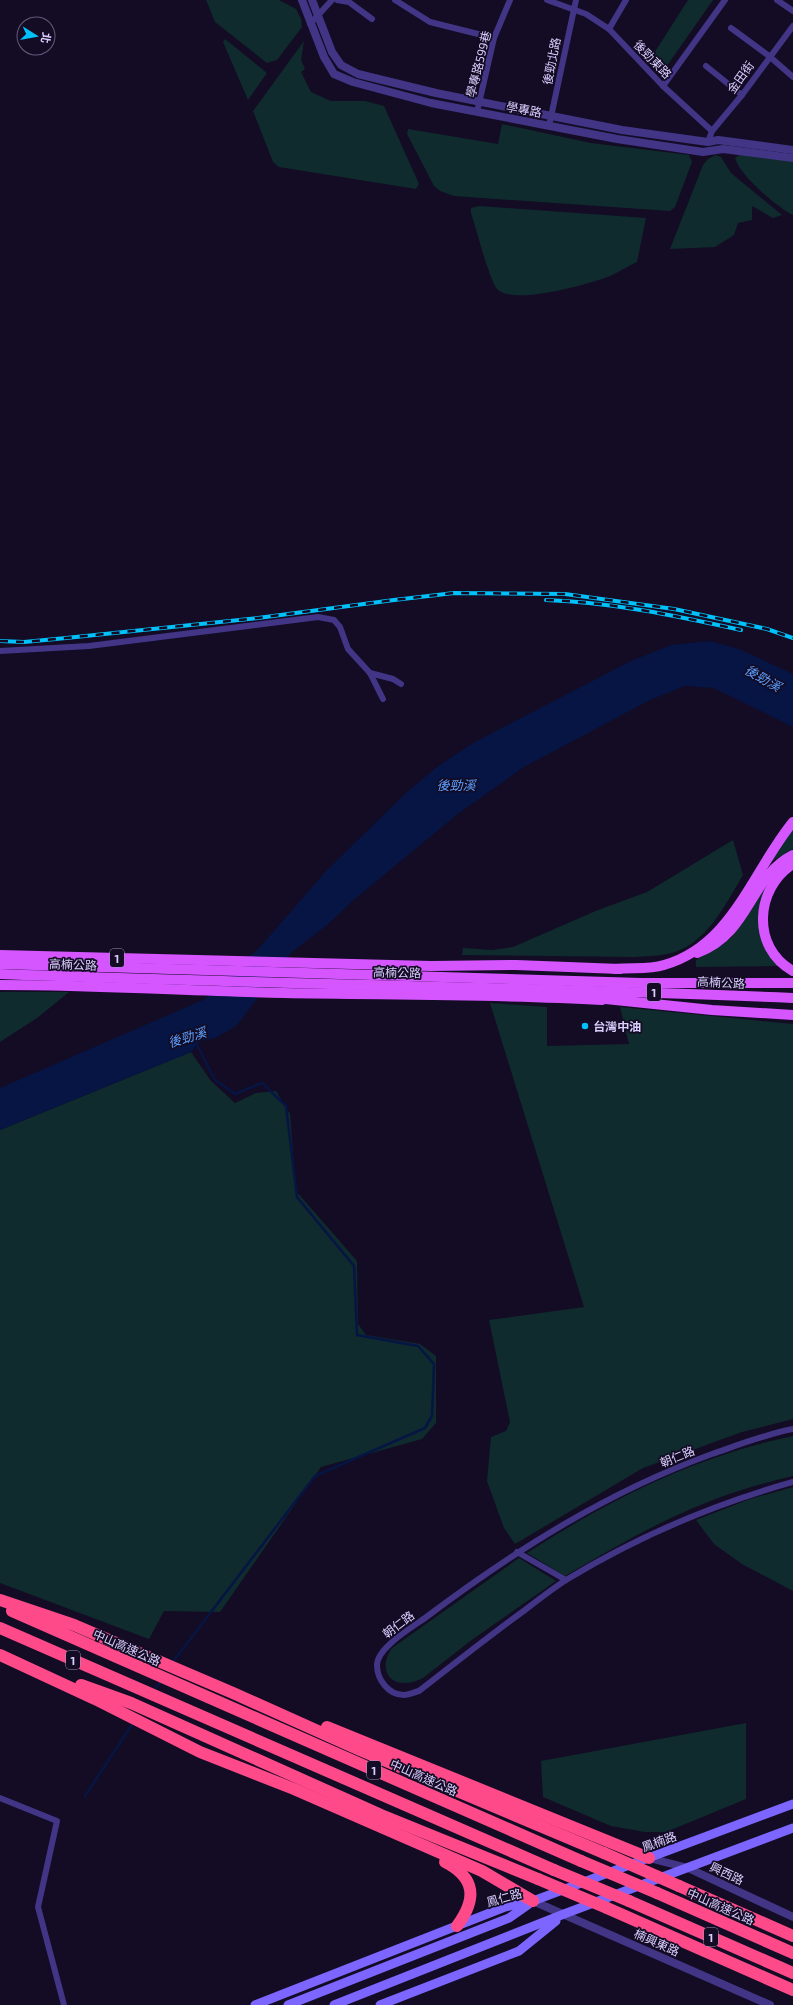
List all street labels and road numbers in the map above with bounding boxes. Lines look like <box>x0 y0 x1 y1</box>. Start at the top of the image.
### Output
street label: 學專路599巷 <box>463 29 493 99</box>
street label: 後勁北路 <box>540 36 562 86</box>
street label: 後勁東路 <box>631 37 675 81</box>
street label: 金田街 <box>724 58 756 96</box>
street label: 學專路 <box>505 99 543 119</box>
road number: 1 <box>110 949 124 967</box>
street label: 高楠公路 <box>49 956 97 972</box>
street label: 高楠公路 <box>373 965 421 979</box>
street label: 高楠公路 <box>697 974 745 990</box>
road number: 1 <box>647 983 661 1001</box>
street label: 朝仁路 <box>658 1443 696 1469</box>
street label: 朝仁路 <box>379 1608 417 1640</box>
street label: 中山高速公路 <box>91 1626 163 1668</box>
road number: 1 <box>66 1651 80 1669</box>
street label: 中山高速公路 <box>388 1756 460 1798</box>
road number: 1 <box>367 1761 381 1779</box>
street label: 鳳楠路 <box>640 1828 678 1854</box>
street label: 興西路 <box>708 1859 746 1887</box>
street label: 鳳仁路 <box>485 1885 523 1909</box>
street label: 中山高速公路 <box>685 1885 757 1927</box>
street label: 楠興東路 <box>632 1926 682 1958</box>
road number: 1 <box>704 1928 718 1946</box>

